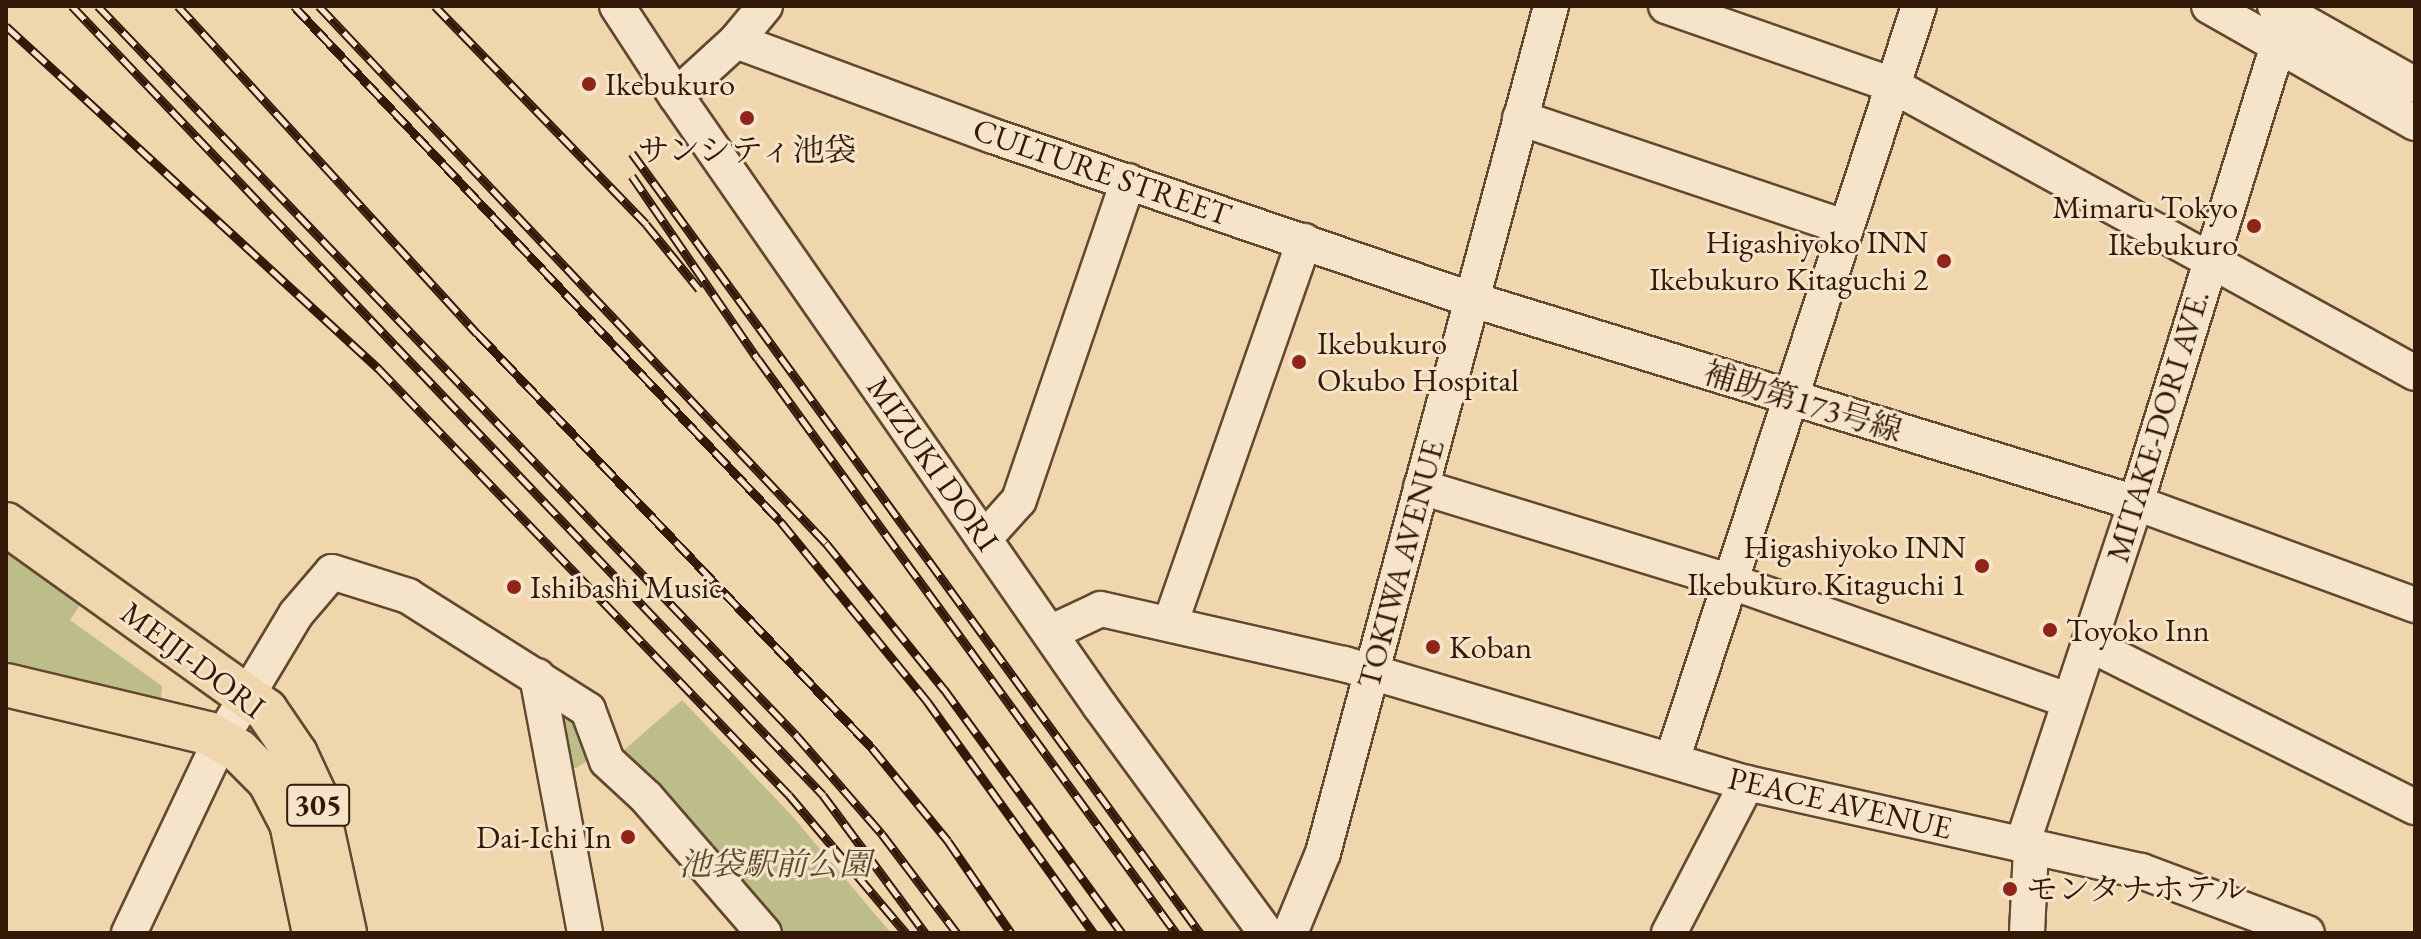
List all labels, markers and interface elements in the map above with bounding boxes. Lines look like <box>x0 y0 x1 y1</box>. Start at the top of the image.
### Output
place label: Ikebukuro <box>605 65 735 103</box>
marker: Ikebukuro <box>580 75 598 93</box>
marker: サンシティ池袋 <box>738 109 756 127</box>
street label: CULTURE STREET <box>968 110 1236 234</box>
place label: サンシティ池袋 <box>635 131 859 169</box>
place label: Mimaru Tokyo Ikebukuro <box>2052 189 2238 264</box>
marker: Mimaru Tokyo Ikebukuro <box>2245 217 2263 235</box>
place label: Higashiyoko INN Ikebukuro Kitaguchi 2 <box>1649 224 1928 299</box>
marker: Higashiyoko INN Ikebukuro Kitaguchi 2 <box>1935 252 1953 270</box>
street label: MITAKE-DORI AVE. <box>2098 285 2218 567</box>
place label: Ikebukuro Okubo Hospital <box>1317 325 1519 400</box>
marker: Ikebukuro Okubo Hospital <box>1288 351 1310 373</box>
street label: 補助第173号線 <box>1699 354 1907 450</box>
street label: MIZUKI DORI <box>859 369 1007 559</box>
street label: TOKIWA AVENUE <box>1349 435 1453 693</box>
place label: Higashiyoko INN Ikebukuro Kitaguchi 1 <box>1687 529 1966 604</box>
marker: Higashiyoko INN Ikebukuro Kitaguchi 1 <box>1973 557 1991 575</box>
place label: Ishibashi Music <box>530 568 722 606</box>
marker: Ishibashi Music <box>505 578 523 596</box>
street label: MEIJI-DORI <box>113 593 273 727</box>
place label: Toyoko Inn <box>2066 611 2210 649</box>
marker: Toyoko Inn <box>2041 621 2059 639</box>
place label: Koban <box>1449 628 1532 666</box>
marker: Koban <box>1424 638 1442 656</box>
street label: PEACE AVENUE <box>1724 759 1956 847</box>
road number: 305 <box>286 779 350 831</box>
place label: Dai-Ichi In <box>476 818 612 856</box>
marker: Dai-Ichi In <box>619 828 637 846</box>
park label: 池袋駅前公園 <box>679 845 871 883</box>
place label: モンタナホテル <box>2026 870 2250 908</box>
marker: モンタナホテル <box>2001 880 2019 898</box>

